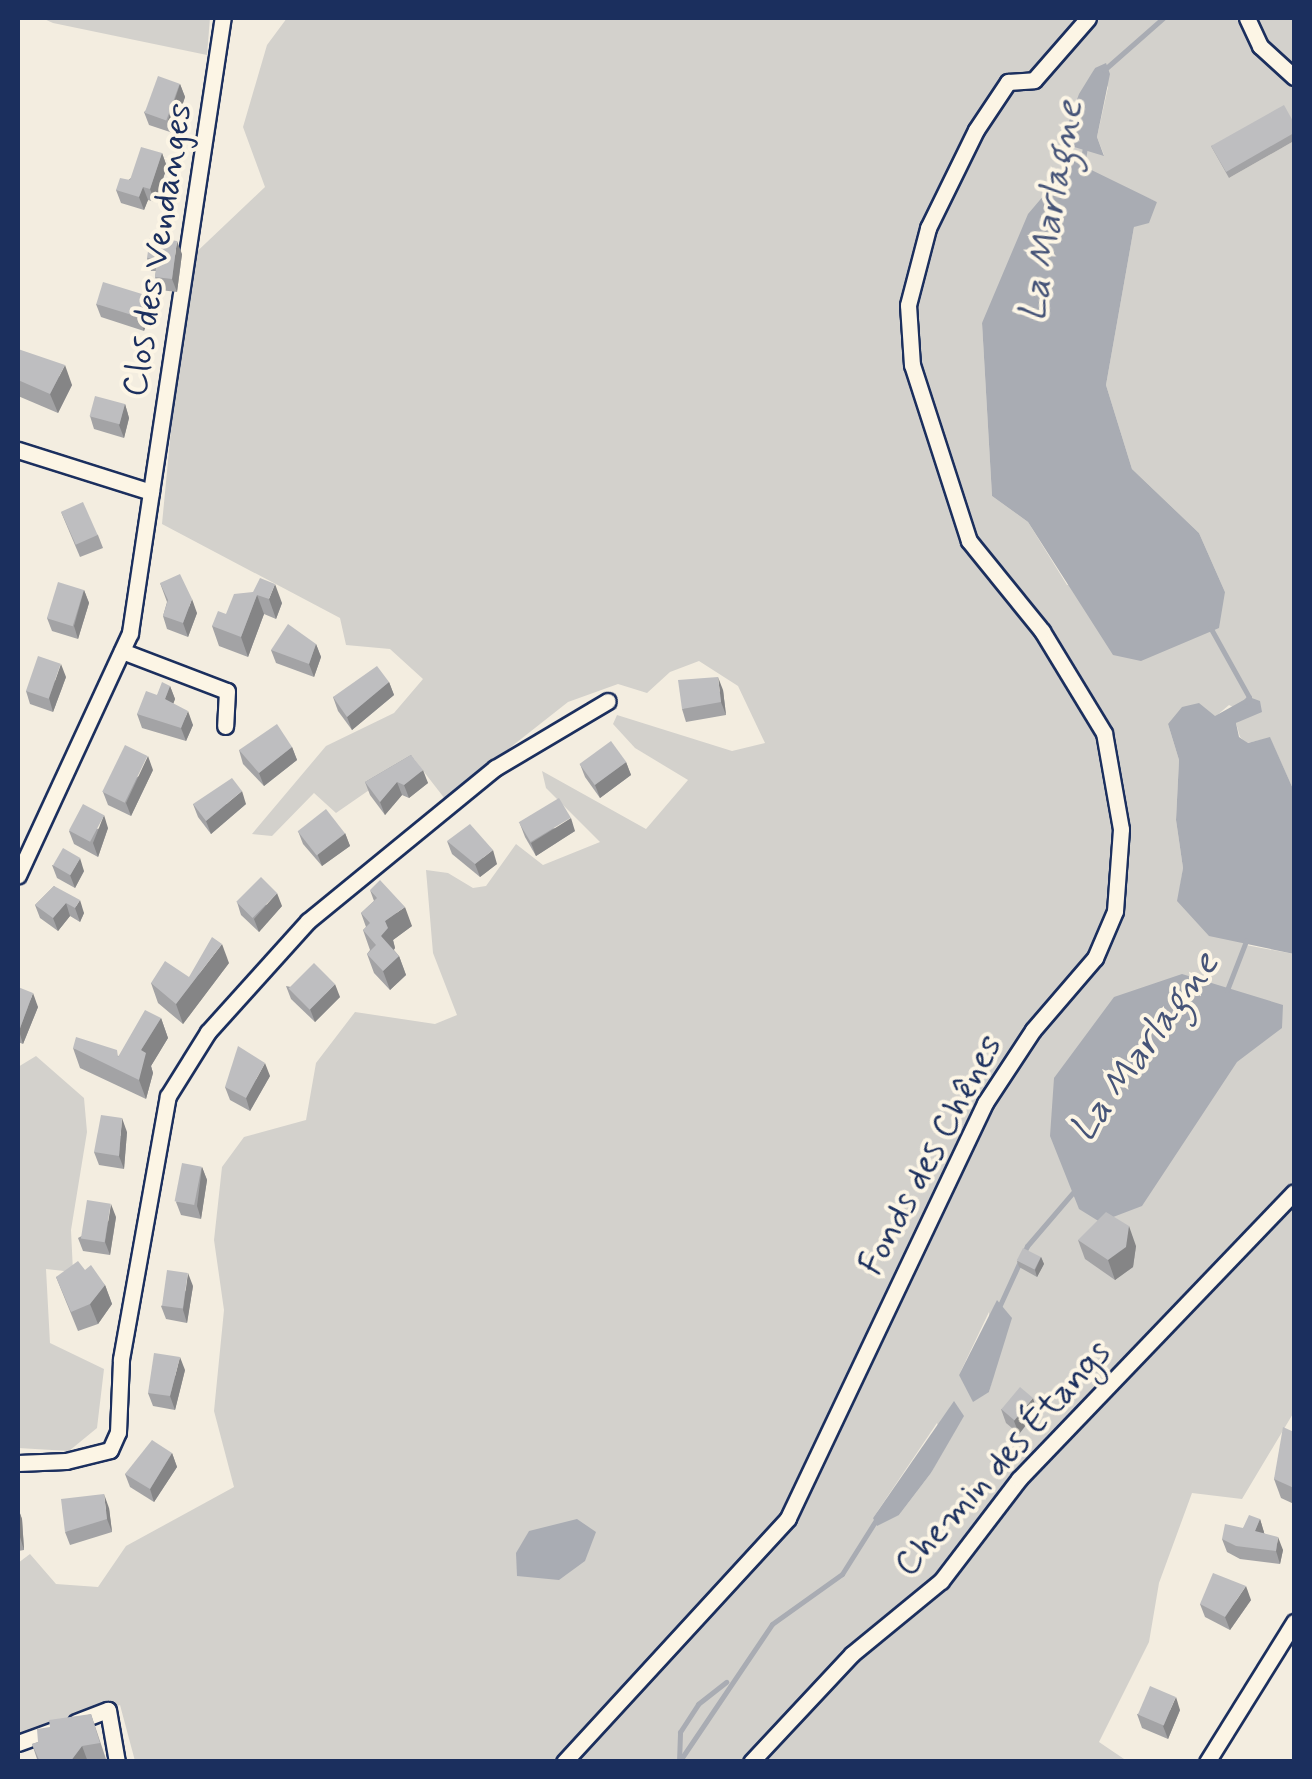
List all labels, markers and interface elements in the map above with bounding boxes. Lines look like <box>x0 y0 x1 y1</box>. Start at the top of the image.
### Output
street label: Clos des Vendanges <box>115 105 201 395</box>
water label: La Marlagne <box>1012 107 1092 315</box>
water label: La Marlagne <box>1067 951 1223 1143</box>
street label: Fonds des Chênes <box>850 1028 1012 1282</box>
street label: Chemin des Étangs <box>886 1332 1120 1586</box>

